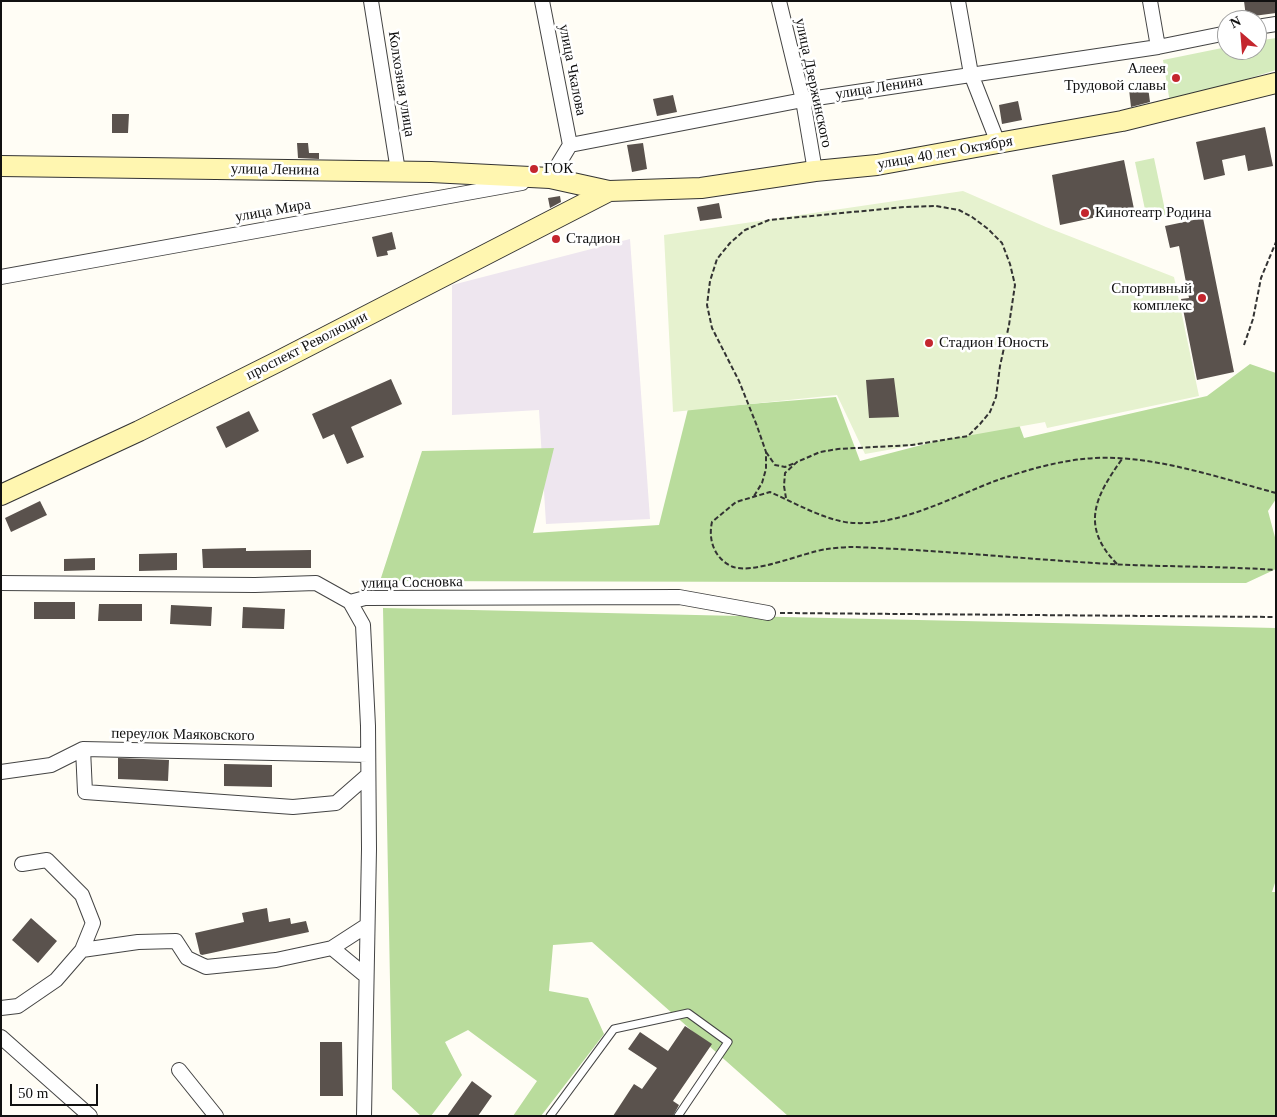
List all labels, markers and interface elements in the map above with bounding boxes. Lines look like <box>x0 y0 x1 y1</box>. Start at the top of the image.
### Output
north arrow <box>1217 10 1267 60</box>
text: N <box>1228 13 1243 31</box>
street label: улица Дзержинского <box>790 17 836 149</box>
street label: улица Чкалова <box>554 23 590 117</box>
street label: Колхозная улица <box>384 30 418 138</box>
place label: Алеея Трудовой славы <box>1064 60 1166 95</box>
street label: улица Ленина <box>834 72 924 104</box>
marker: Алеея Трудовой славы <box>1170 72 1182 84</box>
street label: улица 40 лет Октября <box>876 132 1014 174</box>
street label: улица Ленина <box>231 160 319 180</box>
place label: ГОК <box>544 160 573 178</box>
marker: ГОК <box>528 163 540 175</box>
street label: улица Мира <box>234 196 312 226</box>
place label: Кинотеатр Родина <box>1095 204 1211 222</box>
marker: Кинотеатр Родина <box>1079 207 1091 219</box>
place label: Стадион <box>566 230 620 248</box>
marker: Стадион <box>550 233 562 245</box>
place label: Спортивный комплекс <box>1111 280 1192 315</box>
marker: Спортивный комплекс <box>1196 292 1208 304</box>
street label: проспект Революции <box>243 308 371 384</box>
place label: Стадион Юность <box>939 334 1049 352</box>
marker: Стадион Юность <box>923 337 935 349</box>
street label: улица Сосновка <box>361 573 463 593</box>
street label: переулок Маяковского <box>111 725 255 745</box>
scale bar <box>12 1074 100 1106</box>
text: 50 m <box>18 1085 48 1101</box>

